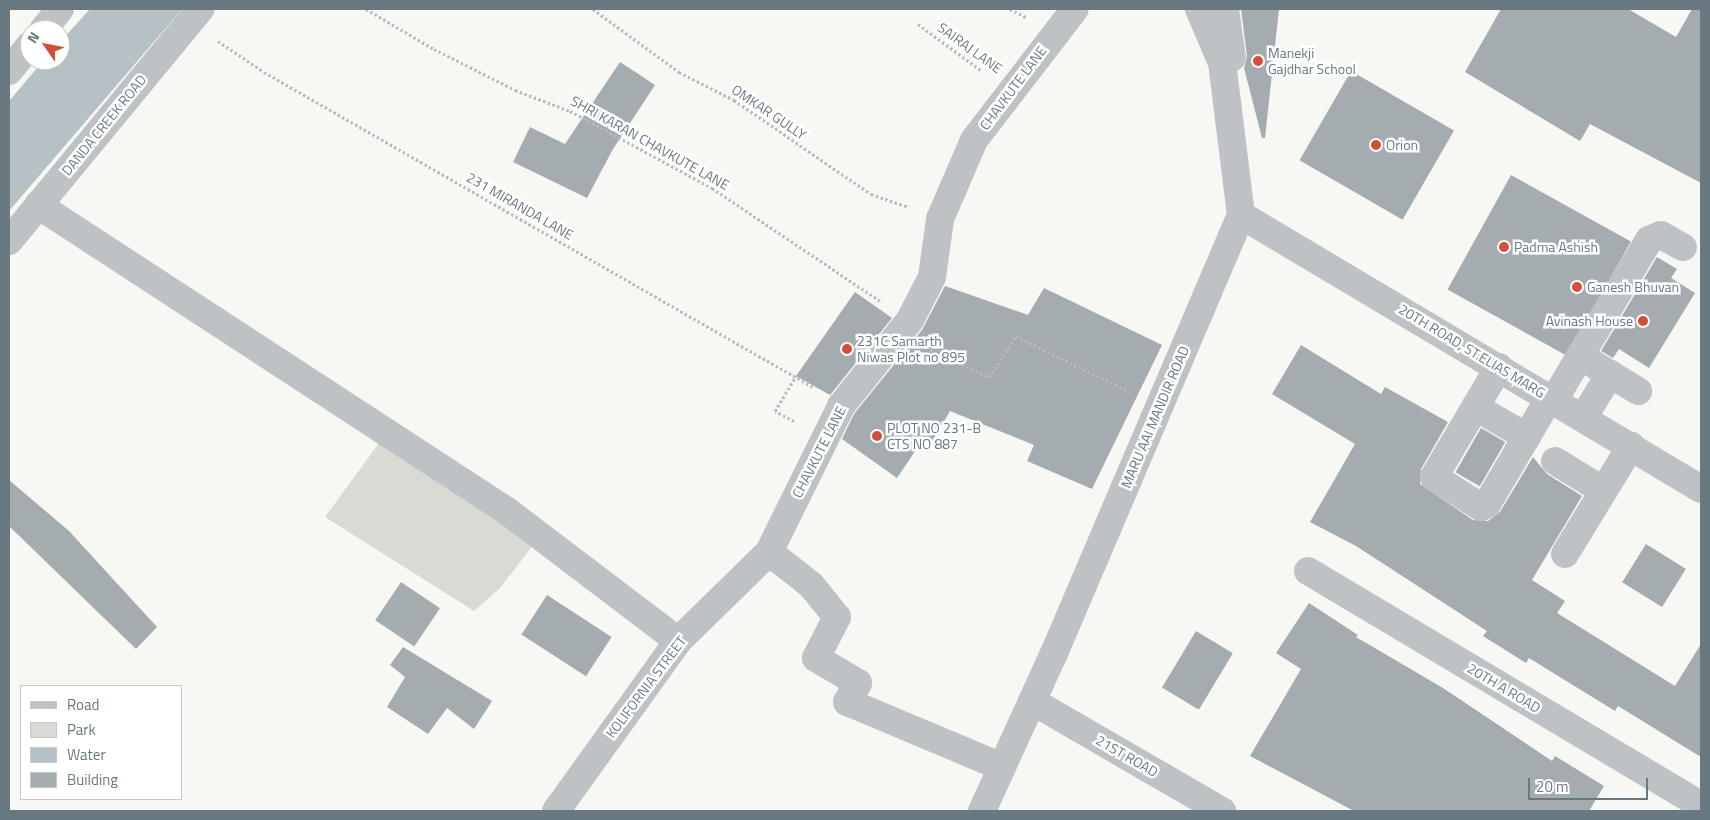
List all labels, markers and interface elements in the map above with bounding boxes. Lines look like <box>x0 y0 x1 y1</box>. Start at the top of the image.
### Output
street label: SAIRAJ LANE <box>935 19 1005 77</box>
north arrow <box>20 20 70 70</box>
text: N <box>21 27 44 47</box>
street label: CHAVKUTE LANE <box>976 43 1050 133</box>
place label: Manekji Gajdhar School <box>1268 45 1356 78</box>
marker: Manekji Gajdhar School <box>1252 55 1264 67</box>
street label: DANDA CREEK ROAD <box>58 71 150 179</box>
street label: OMKAR GULLY <box>729 81 809 143</box>
street label: SHRI KARAN CHAVKUTE LANE <box>568 92 732 194</box>
place label: Orion <box>1386 137 1418 153</box>
marker: Orion <box>1370 139 1382 151</box>
street label: 231 MIRANDA LANE <box>464 169 576 243</box>
place label: Padma Ashish <box>1514 239 1598 255</box>
marker: Padma Ashish <box>1498 241 1510 253</box>
place label: Ganesh Bhuvan <box>1587 279 1679 295</box>
marker: Ganesh Bhuvan <box>1571 281 1583 293</box>
street label: 20TH ROAD, ST.ELIAS MARG <box>1396 301 1548 401</box>
place label: Avinash House <box>1546 313 1633 329</box>
marker: Avinash House <box>1637 315 1649 327</box>
place label: 231C Samarth Niwas Plot no 895 <box>857 333 965 366</box>
marker: 231C Samarth Niwas Plot no 895 <box>841 343 853 355</box>
street label: MARU AAI MANDIR ROAD <box>1117 343 1193 491</box>
street label: CHAVKUTE LANE <box>789 403 849 501</box>
place label: PLOT NO 231-B CTS NO 887 <box>887 420 981 452</box>
marker: PLOT NO 231-B CTS NO 887 <box>871 430 883 442</box>
street label: KOLIFORNIA STREET <box>602 633 690 741</box>
street label: 20TH A ROAD <box>1465 660 1543 716</box>
legend <box>20 685 182 800</box>
text: Road <box>67 693 99 716</box>
text: Park <box>67 718 96 741</box>
street label: 21ST ROAD <box>1093 732 1161 780</box>
text: Water <box>67 743 106 766</box>
text: Building <box>67 768 118 791</box>
scale bar <box>1530 768 1650 800</box>
text: 20 m <box>1536 775 1569 798</box>

